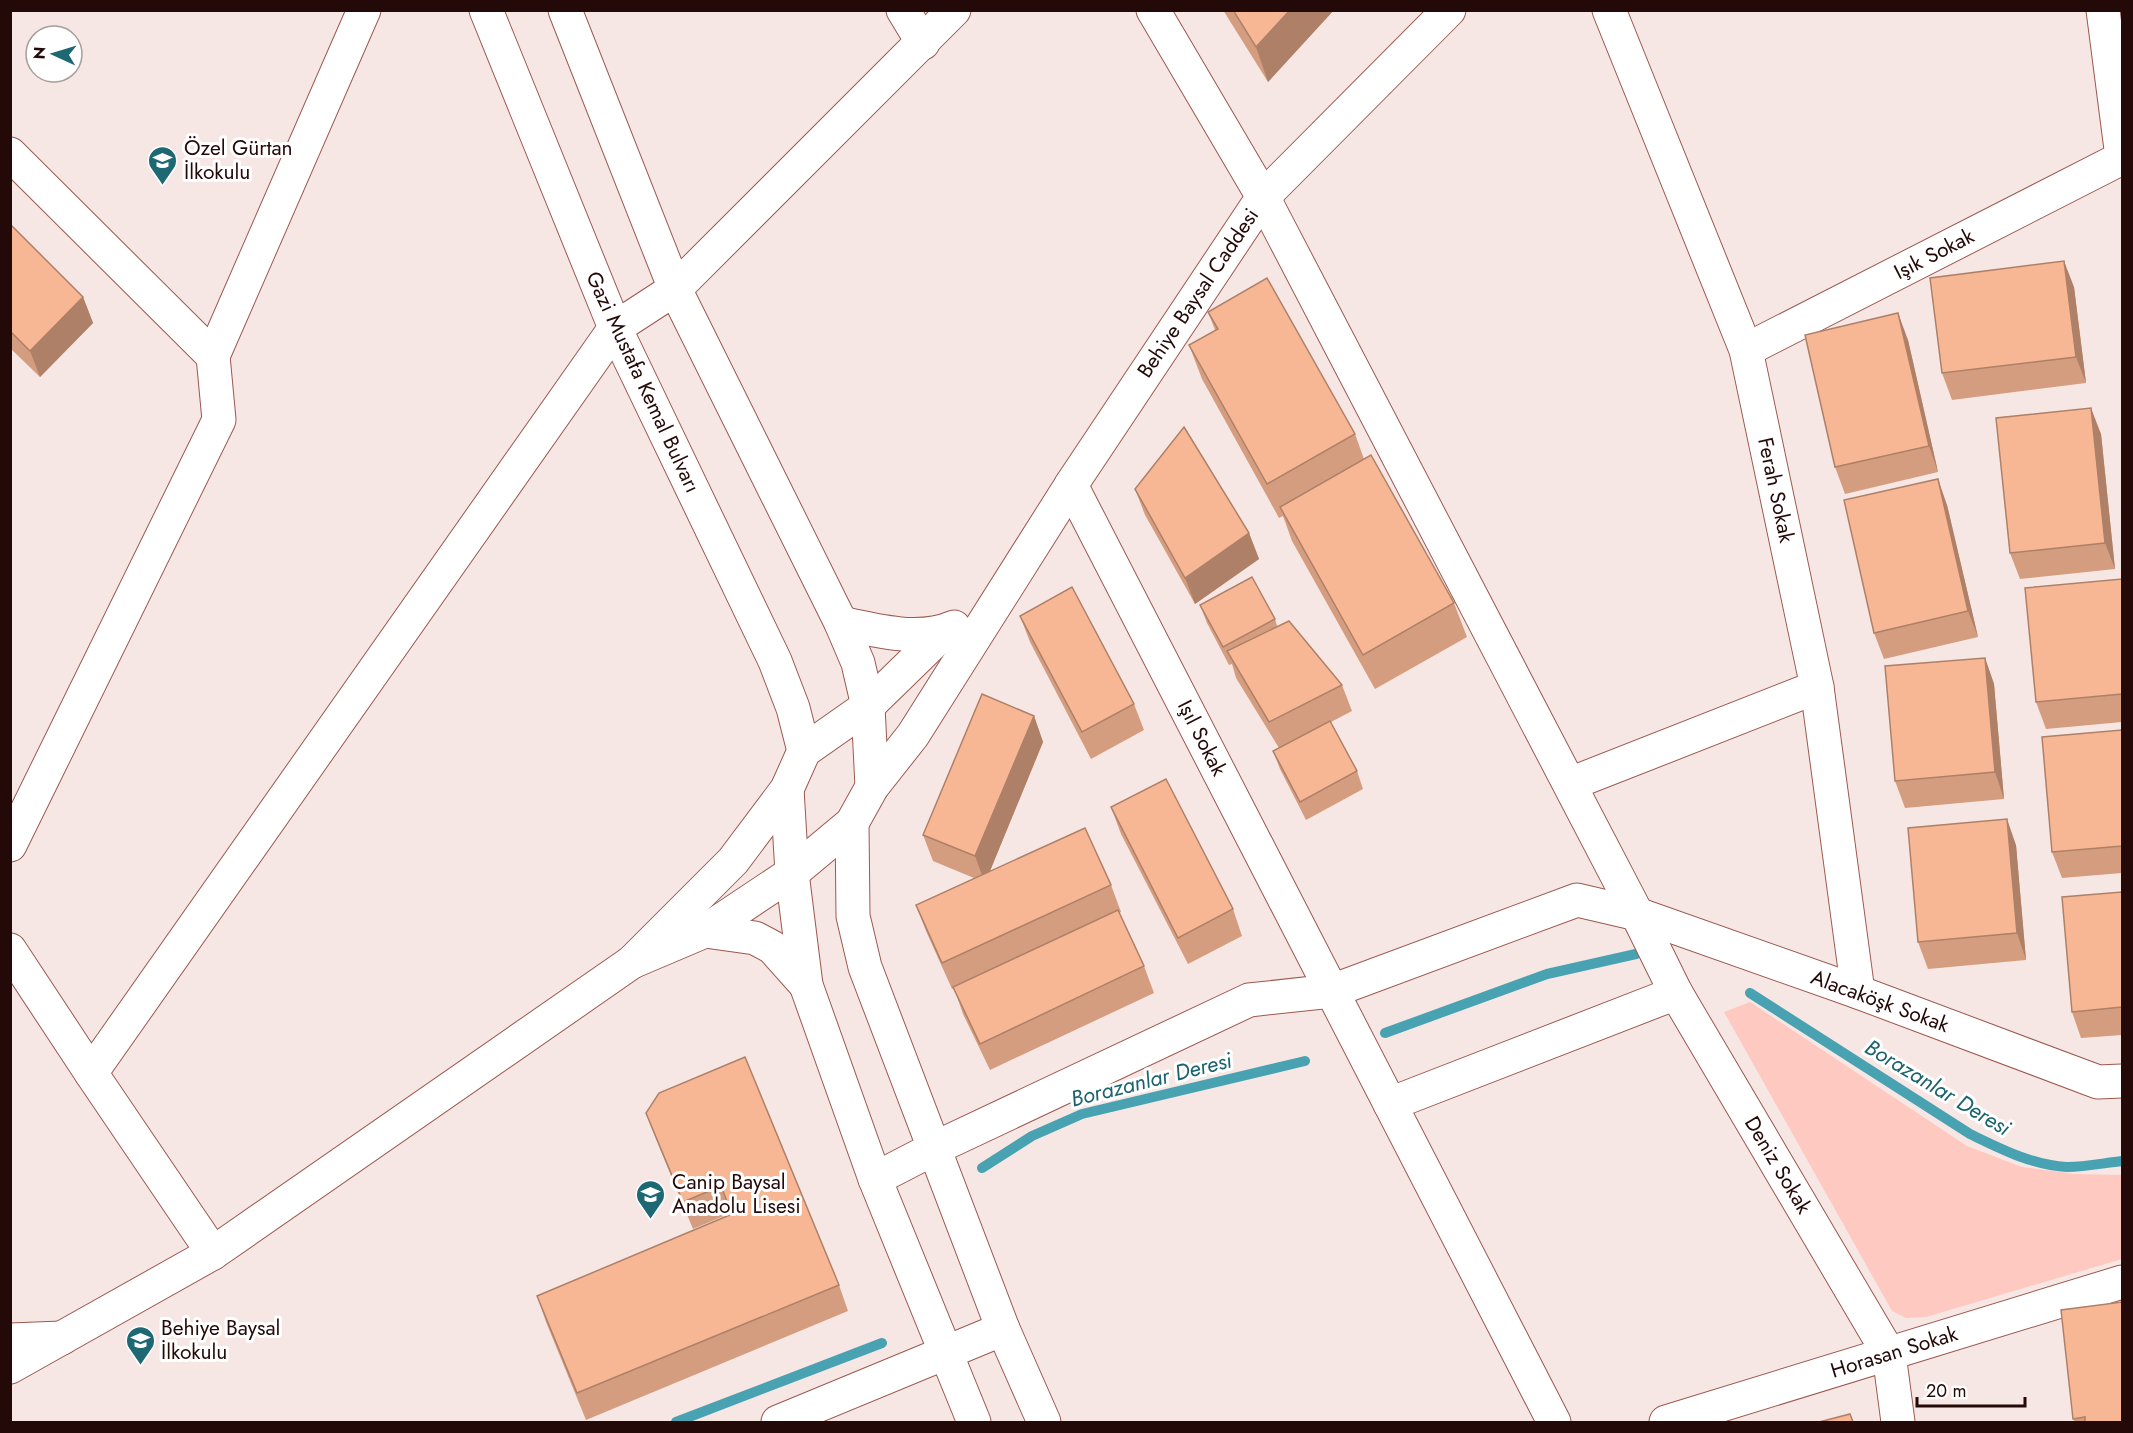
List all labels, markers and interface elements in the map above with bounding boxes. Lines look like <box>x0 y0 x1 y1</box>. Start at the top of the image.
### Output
north arrow <box>24 24 84 84</box>
text: N <box>28 46 51 60</box>
place label: Özel Gürtan İlkokulu <box>184 133 293 187</box>
school or university icon: Özel Gürtan İlkokulu <box>147 144 179 186</box>
street label: Behiye Baysal Caddesi <box>1130 202 1266 384</box>
street label: Işık Sokak <box>1889 221 1980 287</box>
street label: Gazi Mustafa Kemal Bulvarı <box>578 266 708 498</box>
street label: Ferah Sokak <box>1750 435 1802 546</box>
street label: Işıl Sokak <box>1170 695 1234 782</box>
street label: Alacaköşk Sokak <box>1807 962 1954 1040</box>
water label: Borazanlar Deresi <box>1859 1031 2017 1143</box>
water label: Borazanlar Deresi <box>1067 1043 1235 1114</box>
street label: Deniz Sokak <box>1737 1111 1819 1220</box>
place label: Canip Baysal Anadolu Lisesi <box>672 1167 801 1221</box>
school or university icon: Canip Baysal Anadolu Lisesi <box>635 1178 667 1220</box>
place label: Behiye Baysal İlkokulu <box>161 1313 280 1367</box>
street label: Horasan Sokak <box>1827 1318 1962 1386</box>
school or university icon: Behiye Baysal İlkokulu <box>124 1324 156 1366</box>
scale bar <box>1917 1370 2025 1408</box>
text: 20 m <box>1926 1378 1966 1404</box>

